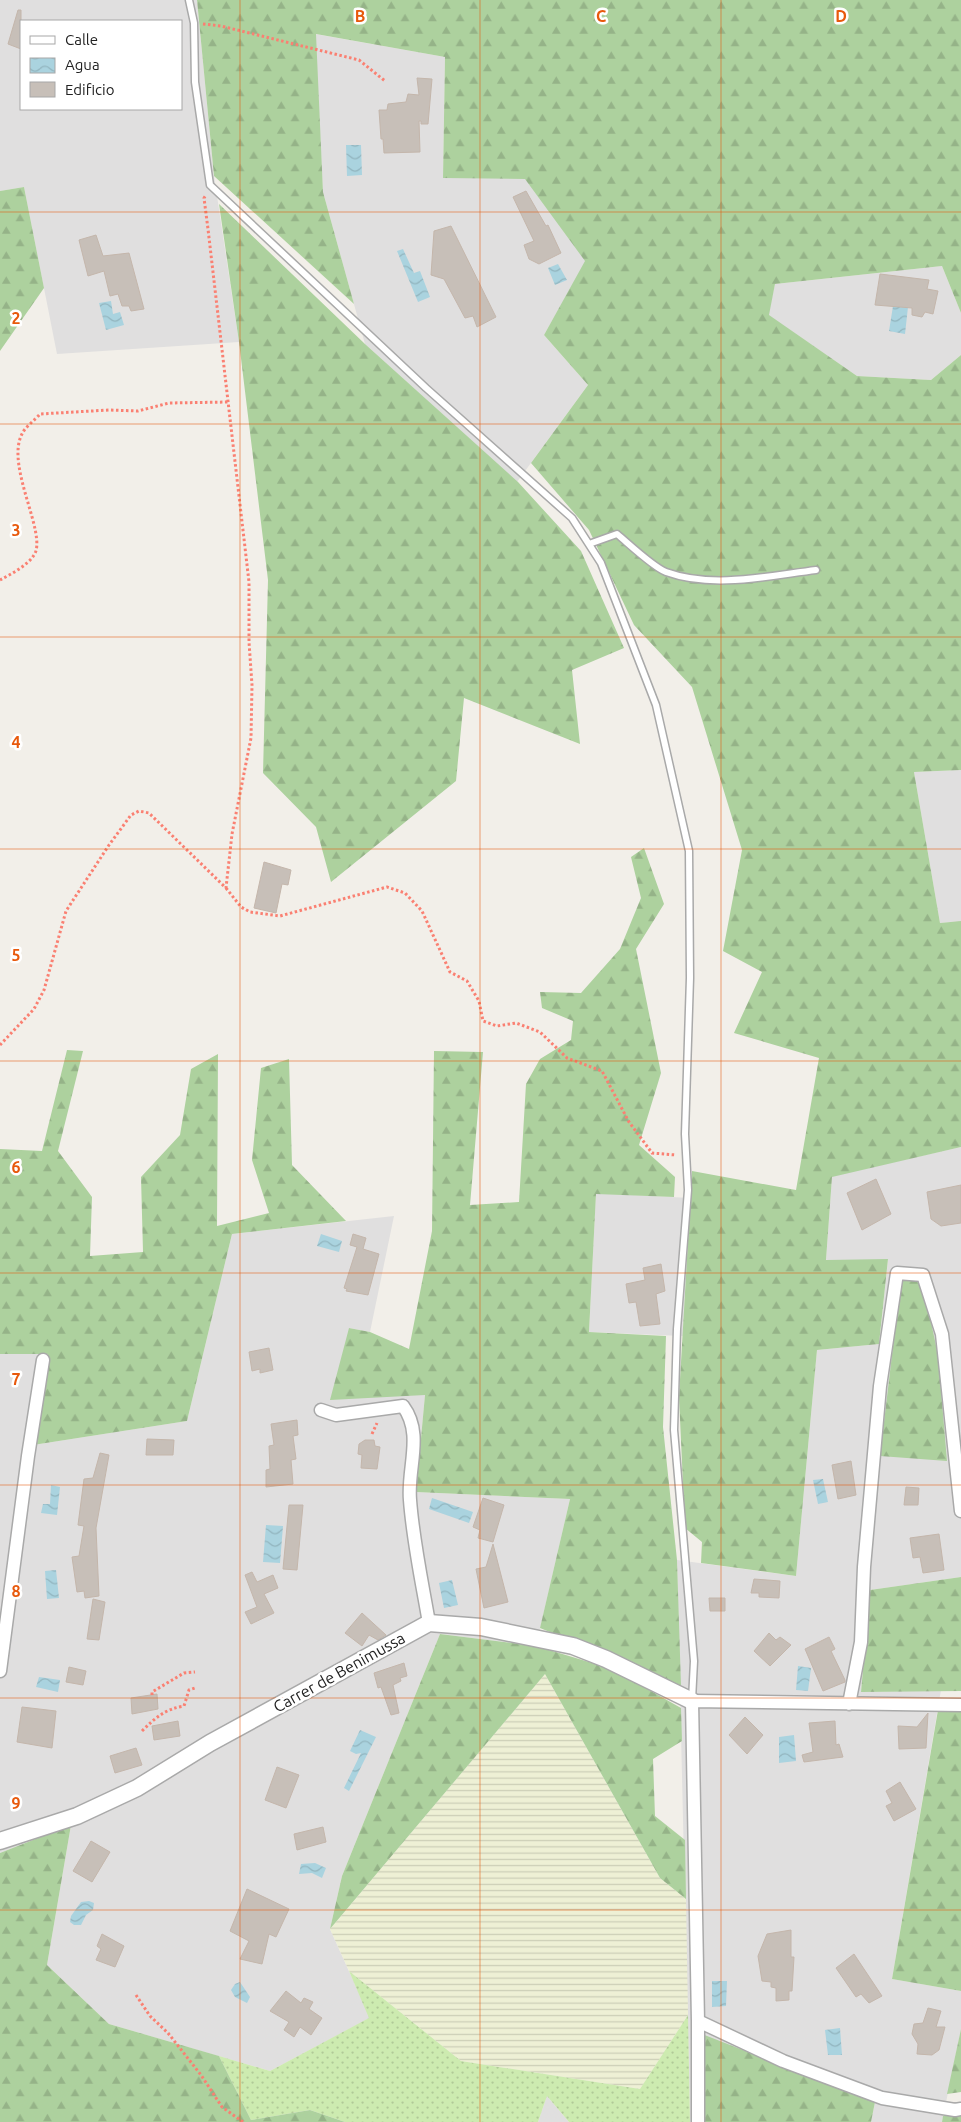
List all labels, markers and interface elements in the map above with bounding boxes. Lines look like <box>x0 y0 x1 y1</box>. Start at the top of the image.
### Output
text: B <box>355 7 365 25</box>
text: C <box>596 7 606 25</box>
text: D <box>835 7 847 25</box>
legend <box>20 20 182 110</box>
text: Calle <box>65 31 98 48</box>
text: Agua <box>65 56 100 73</box>
text: Edificio <box>65 81 114 98</box>
text: 2 <box>11 309 21 327</box>
text: 3 <box>11 521 21 539</box>
text: 4 <box>11 733 21 751</box>
text: 5 <box>11 946 21 964</box>
text: 6 <box>11 1158 21 1176</box>
text: 7 <box>11 1370 21 1388</box>
text: 8 <box>11 1582 21 1600</box>
street label: Carrer de Benimussa <box>270 1628 408 1716</box>
text: 9 <box>11 1794 21 1812</box>

